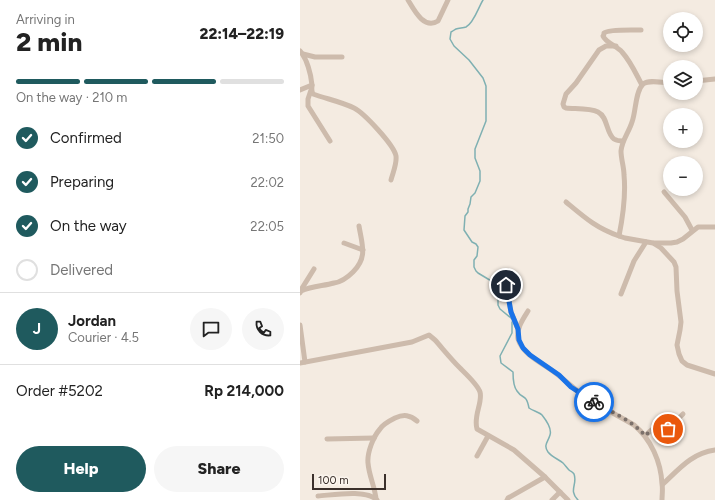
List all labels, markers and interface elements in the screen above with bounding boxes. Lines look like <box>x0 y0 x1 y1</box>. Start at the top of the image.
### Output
text: Arriving in <box>16 12 75 27</box>
map controls <box>663 12 703 196</box>
button: locate <box>663 12 703 52</box>
text: 22:14–22:19 <box>200 25 284 43</box>
text: 2 min <box>16 26 82 58</box>
button: layers <box>663 60 703 100</box>
text: On the way · 210 m <box>16 90 127 105</box>
button: + <box>663 108 703 148</box>
icon: check <box>16 127 38 149</box>
text: Confirmed <box>50 129 122 147</box>
text: 21:50 <box>252 131 284 146</box>
button: − <box>663 156 703 196</box>
icon: check <box>16 171 38 193</box>
text: Preparing <box>50 173 114 191</box>
text: 22:02 <box>251 175 284 190</box>
icon: check <box>16 215 38 237</box>
text: On the way <box>50 217 127 235</box>
text: 22:05 <box>250 219 284 234</box>
text: Delivered <box>50 261 113 279</box>
pin <box>489 268 523 302</box>
icon: home <box>495 274 517 296</box>
button: chat <box>190 308 232 350</box>
button: phone <box>242 308 284 350</box>
text: Jordan <box>68 312 116 330</box>
text: J <box>33 320 41 338</box>
text: Courier · 4.5 <box>68 330 139 345</box>
text: Order #5202 <box>16 382 103 400</box>
text: Rp 214,000 <box>204 382 284 400</box>
courier <box>574 382 614 422</box>
icon: bike <box>583 391 605 413</box>
pin <box>651 412 685 446</box>
icon: bag <box>657 418 679 440</box>
button: Help <box>16 446 146 492</box>
button: Share <box>154 446 284 492</box>
scale bar <box>312 472 386 491</box>
text: 100 m <box>318 474 349 487</box>

